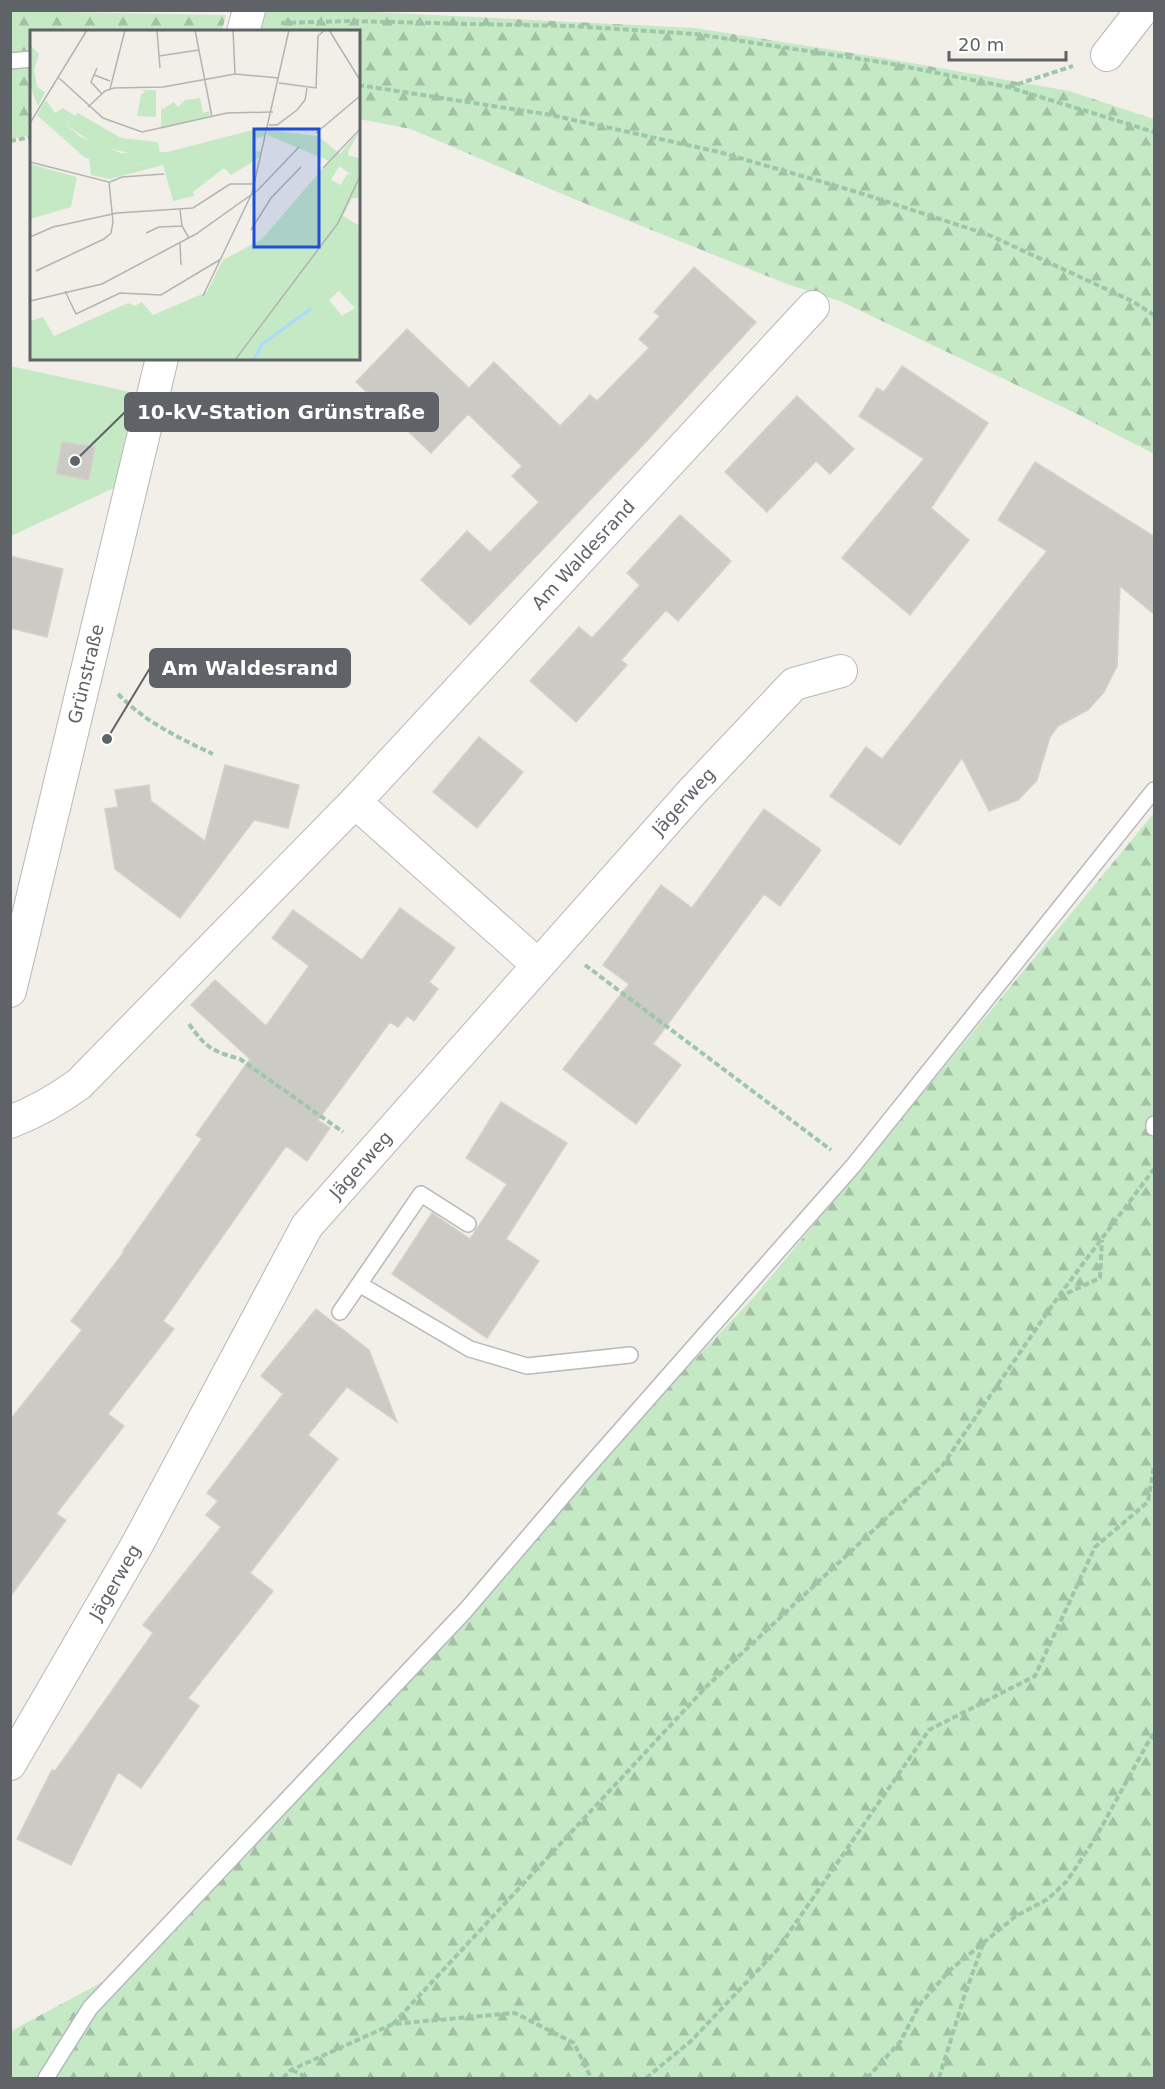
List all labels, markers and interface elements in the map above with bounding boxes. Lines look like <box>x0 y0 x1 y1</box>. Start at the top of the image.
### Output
scale bar <box>949 24 1066 62</box>
inset map <box>30 30 360 360</box>
text: 20 m <box>958 34 1004 55</box>
callout: 10-kV-Station Grünstraße <box>125 393 438 431</box>
text: 10-kV-Station Grünstraße <box>137 400 425 424</box>
street label: Am Waldesrand <box>527 496 639 614</box>
street label: Grünstraße <box>64 622 108 726</box>
callout: Am Waldesrand <box>150 649 350 687</box>
text: Am Waldesrand <box>162 656 338 680</box>
street label: Jägerweg <box>647 763 719 840</box>
street label: Jägerweg <box>324 1127 396 1204</box>
street label: Jägerweg <box>84 1541 145 1624</box>

